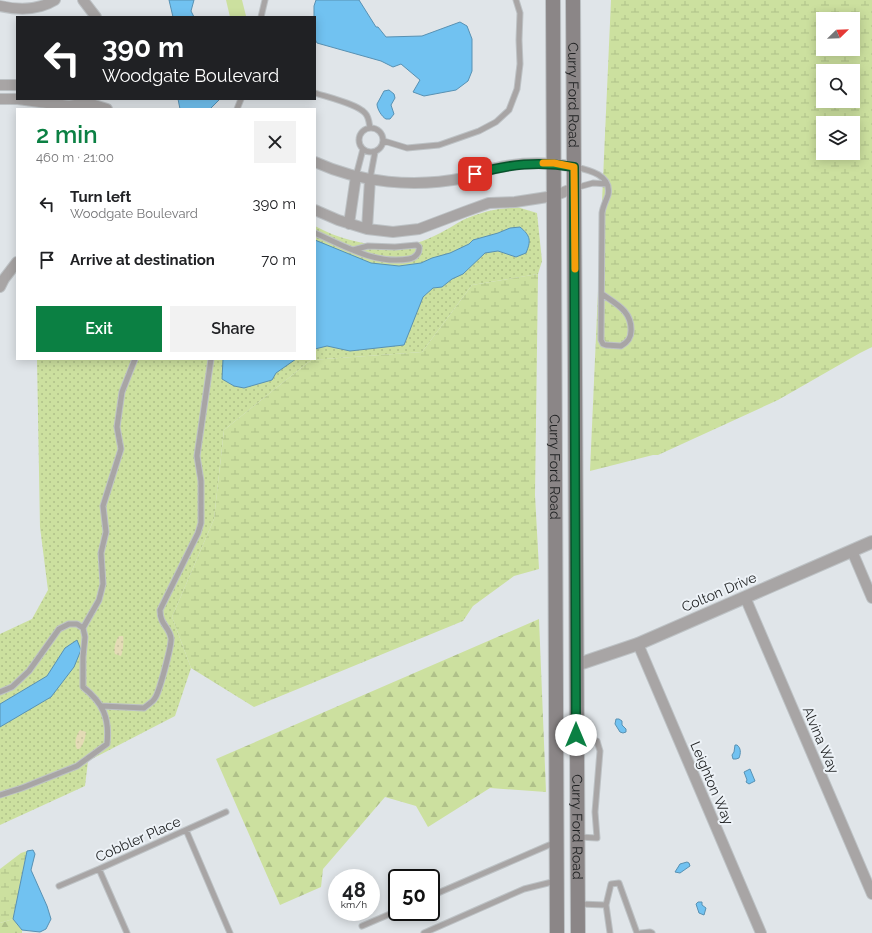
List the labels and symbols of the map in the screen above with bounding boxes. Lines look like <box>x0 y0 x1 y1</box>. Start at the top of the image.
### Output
north arrow <box>816 12 860 56</box>
street label: Curry Ford Road <box>565 42 582 148</box>
pin <box>458 157 492 191</box>
street label: Curry Ford Road <box>547 414 563 520</box>
street label: Colton Drive <box>679 569 759 615</box>
street label: Alvina Way <box>800 704 842 776</box>
position arrow <box>555 714 597 756</box>
street label: Leighton Way <box>687 739 737 827</box>
street label: Curry Ford Road <box>569 774 586 880</box>
street label: Cobbler Place <box>93 813 183 865</box>
speed limit sign: 50 <box>388 869 440 921</box>

